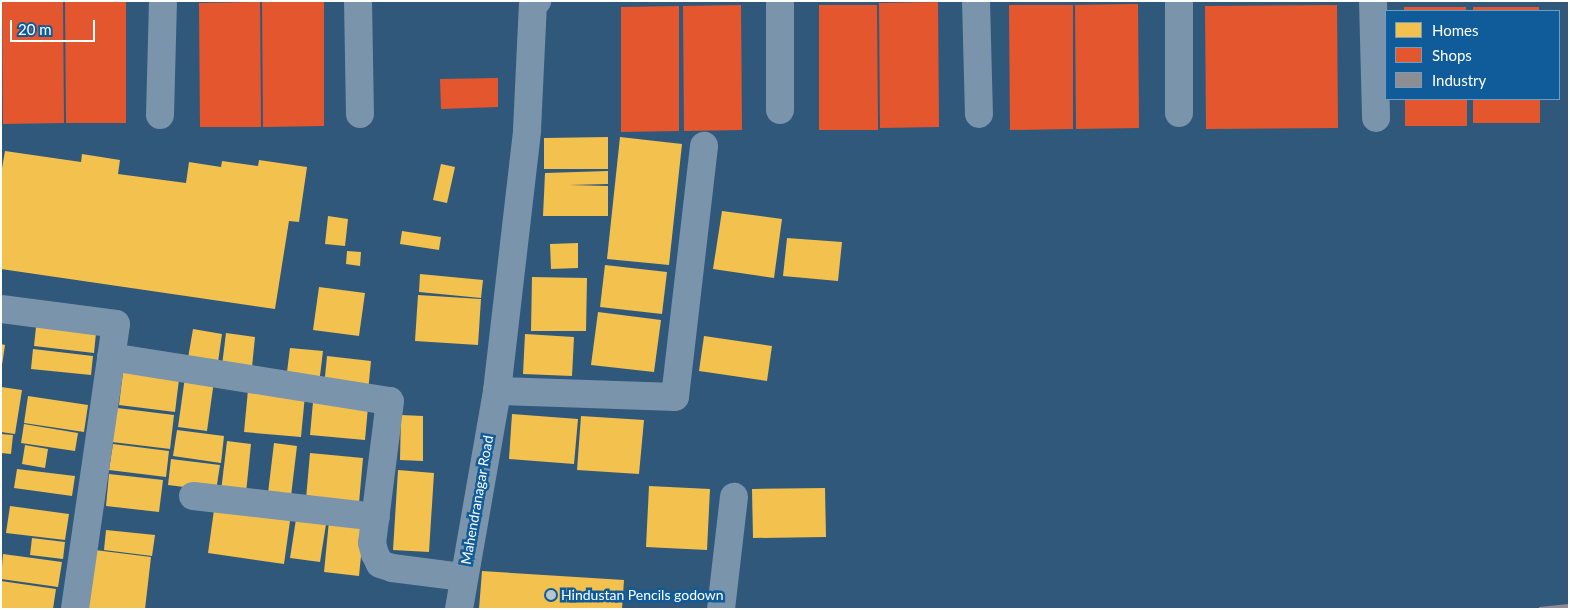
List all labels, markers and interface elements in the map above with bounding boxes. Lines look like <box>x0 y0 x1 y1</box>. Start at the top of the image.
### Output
scale bar <box>12 10 98 42</box>
legend <box>1385 10 1560 100</box>
text: 20 m <box>18 20 52 38</box>
text: Homes <box>1432 21 1478 39</box>
text: Shops <box>1432 46 1472 64</box>
text: Industry <box>1432 71 1486 89</box>
street label: Mahendranagar Road <box>457 434 497 566</box>
place label: Hindustan Pencils godown <box>561 587 724 603</box>
marker: Hindustan Pencils godown <box>545 589 557 601</box>

